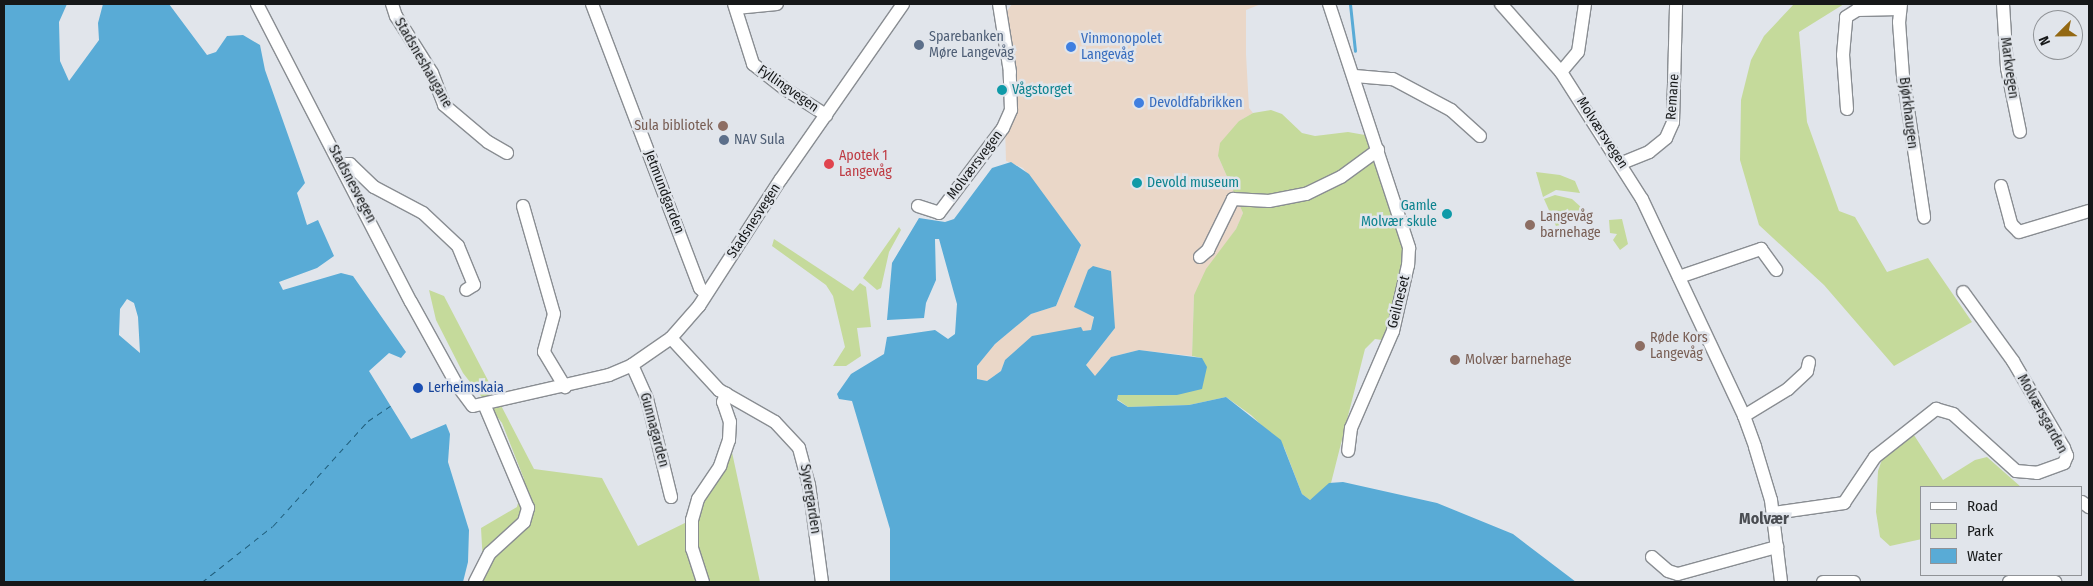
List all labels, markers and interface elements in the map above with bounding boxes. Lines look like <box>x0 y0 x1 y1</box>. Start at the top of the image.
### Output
north arrow <box>2033 10 2083 60</box>
street label: Stadsneshaugane <box>390 15 456 111</box>
place label: Sparebanken Møre Langevåg <box>929 29 1014 62</box>
place label: Vinmonopolet Langevåg <box>1081 31 1162 64</box>
text: N <box>2035 33 2054 48</box>
street label: Markvegen <box>1996 36 2022 100</box>
marker: Sparebanken Møre Langevåg <box>913 39 925 51</box>
marker: Vinmonopolet Langevåg <box>1065 41 1077 53</box>
street label: Fyllingvegen <box>754 62 822 116</box>
street label: Remane <box>1663 73 1683 121</box>
street label: Bjørkhaugen <box>1895 76 1921 150</box>
place label: Vågstorget <box>1012 82 1072 98</box>
marker: Vågstorget <box>996 84 1008 96</box>
street label: Molværsvegen <box>1573 94 1631 172</box>
place label: Devoldfabrikken <box>1149 95 1243 111</box>
marker: Devoldfabrikken <box>1133 97 1145 109</box>
place label: Sula bibliotek <box>634 118 713 134</box>
marker: Sula bibliotek <box>717 120 729 132</box>
street label: Molværsvegen <box>944 127 1006 203</box>
place label: NAV Sula <box>734 132 785 148</box>
marker: NAV Sula <box>718 134 730 146</box>
street label: Stadsnesvegen <box>324 142 380 226</box>
street label: Jetmundgarden <box>640 148 688 236</box>
place label: Apotek 1 Langevåg <box>839 148 892 180</box>
marker: Apotek 1 Langevåg <box>823 158 835 170</box>
place label: Devold museum <box>1147 175 1239 191</box>
marker: Devold museum <box>1131 177 1143 189</box>
street label: Stadsnesvegen <box>724 181 784 261</box>
place label: Gamle Molvær skule <box>1361 198 1437 230</box>
marker: Gamle Molvær skule <box>1441 208 1453 220</box>
place label: Langevåg barnehage <box>1540 209 1601 242</box>
marker: Langevåg barnehage <box>1524 219 1536 231</box>
street label: Geilneset <box>1384 274 1414 330</box>
place label: Røde Kors Langevåg <box>1650 330 1708 362</box>
marker: Røde Kors Langevåg <box>1634 340 1646 352</box>
place label: Molvær barnehage <box>1465 352 1572 368</box>
marker: Molvær barnehage <box>1449 354 1461 366</box>
street label: Molværsgarden <box>2013 372 2071 456</box>
place label: Lerheimskaia <box>428 380 504 396</box>
marker: Lerheimskaia <box>412 382 424 394</box>
street label: Gunnagarden <box>636 391 672 469</box>
street label: Syvergarden <box>796 463 824 535</box>
legend <box>1920 486 2083 576</box>
text: Road <box>1967 497 1998 515</box>
district label: Molvær <box>1739 509 1789 529</box>
text: Park <box>1967 522 1994 540</box>
text: Water <box>1967 547 2002 565</box>

